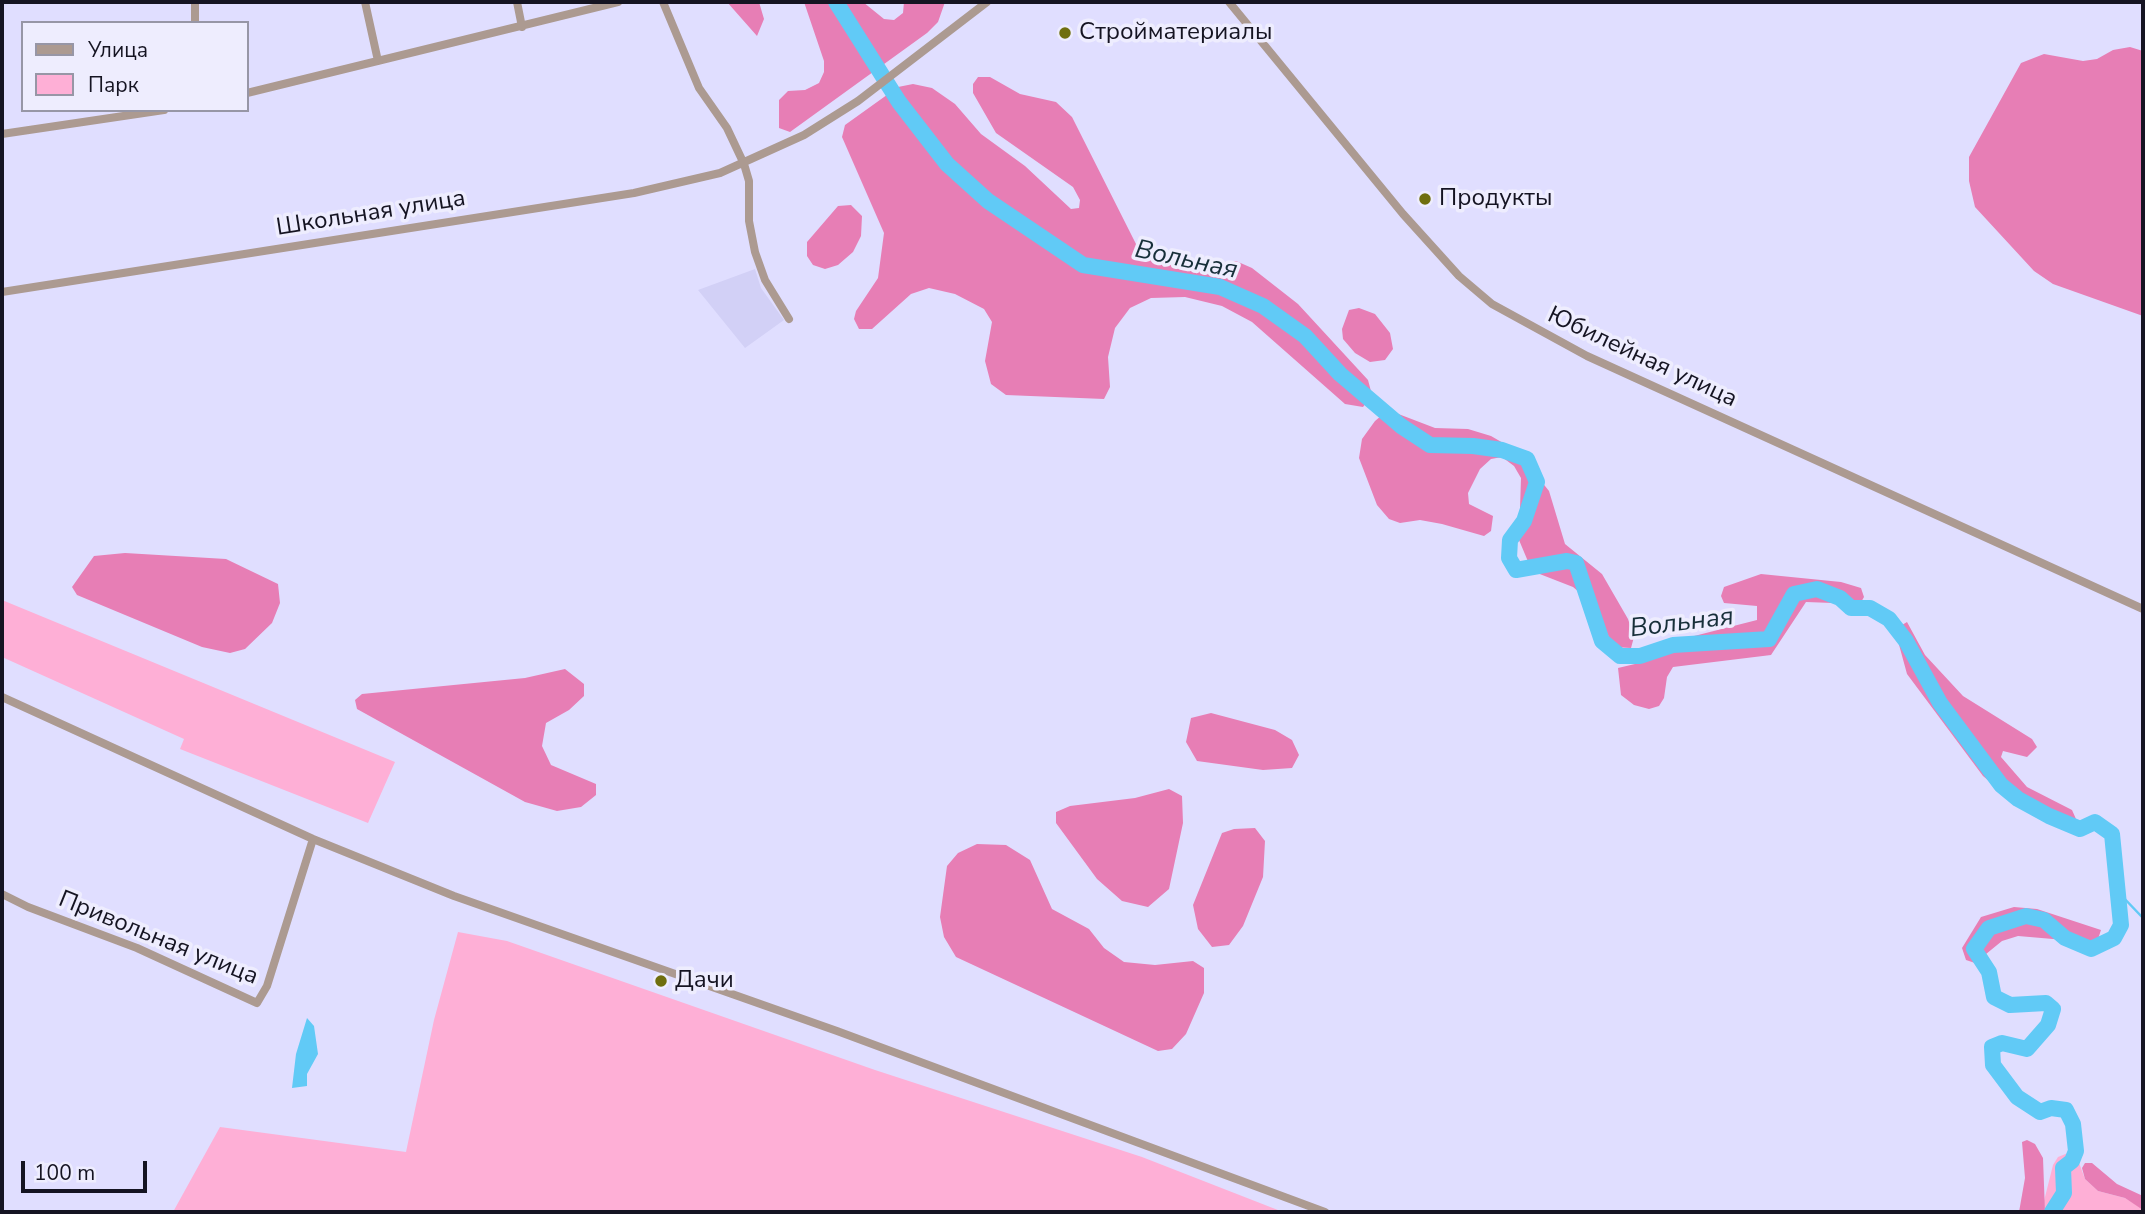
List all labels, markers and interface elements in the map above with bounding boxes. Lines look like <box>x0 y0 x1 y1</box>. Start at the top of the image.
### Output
place label: Стройматериалы <box>1079 19 1272 47</box>
legend <box>21 21 248 112</box>
marker: Стройматериалы <box>1057 25 1073 41</box>
text: Улица <box>88 36 148 64</box>
text: Парк <box>88 71 139 99</box>
street label: Школьная улица <box>274 185 468 243</box>
place label: Продукты <box>1439 185 1553 213</box>
marker: Продукты <box>1417 191 1433 207</box>
water label: Вольная <box>1132 235 1240 287</box>
street label: Юбилейная улица <box>1543 301 1741 415</box>
water label: Вольная <box>1628 602 1736 646</box>
street label: Привольная улица <box>54 886 262 992</box>
place label: Дачи <box>675 967 734 995</box>
marker: Дачи <box>653 973 669 989</box>
scale bar <box>24 1148 150 1192</box>
text: 100 m <box>34 1159 95 1187</box>

